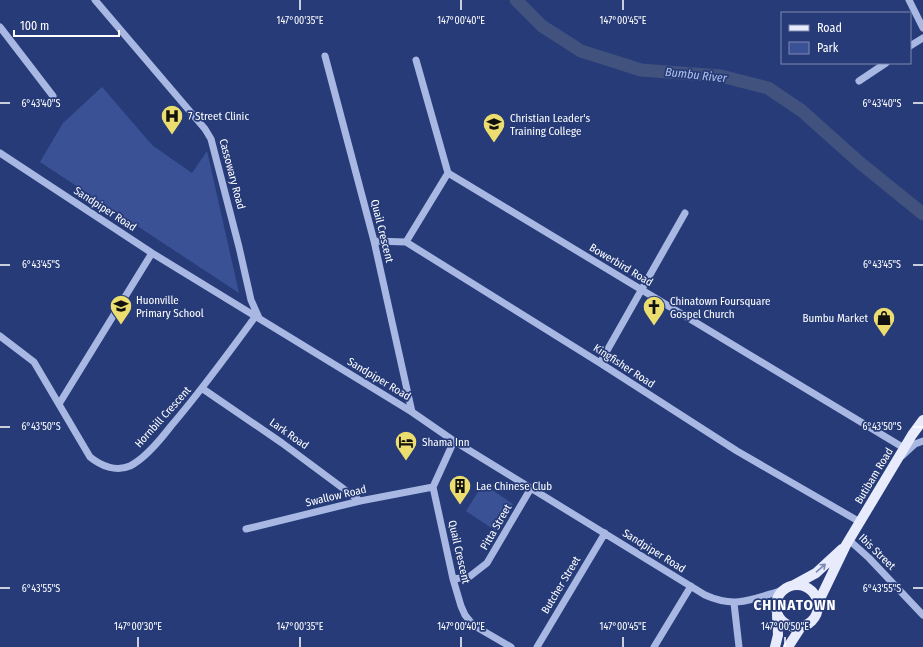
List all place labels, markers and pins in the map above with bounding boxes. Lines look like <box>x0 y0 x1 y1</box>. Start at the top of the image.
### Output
hospital icon: 7 Street Clinic <box>159 103 185 136</box>
place label: 7 Street Clinic <box>188 110 249 123</box>
school or university icon: Christian Leader's Training College <box>481 111 507 144</box>
place label: Christian Leader's Training College <box>510 112 590 138</box>
school or university icon: Huonville Primary School <box>108 293 134 326</box>
place label: Huonville Primary School <box>136 294 204 320</box>
church icon: Chinatown Foursquare Gospel Church <box>641 294 667 327</box>
place label: Chinatown Foursquare Gospel Church <box>670 295 770 321</box>
shop icon: Bumbu Market <box>871 305 897 338</box>
place label: Bumbu Market <box>802 312 868 325</box>
hotel icon: Shama Inn <box>393 429 419 462</box>
place label: Shama Inn <box>422 436 470 449</box>
building icon: Lae Chinese Club <box>447 473 473 506</box>
place label: Lae Chinese Club <box>476 480 552 493</box>

